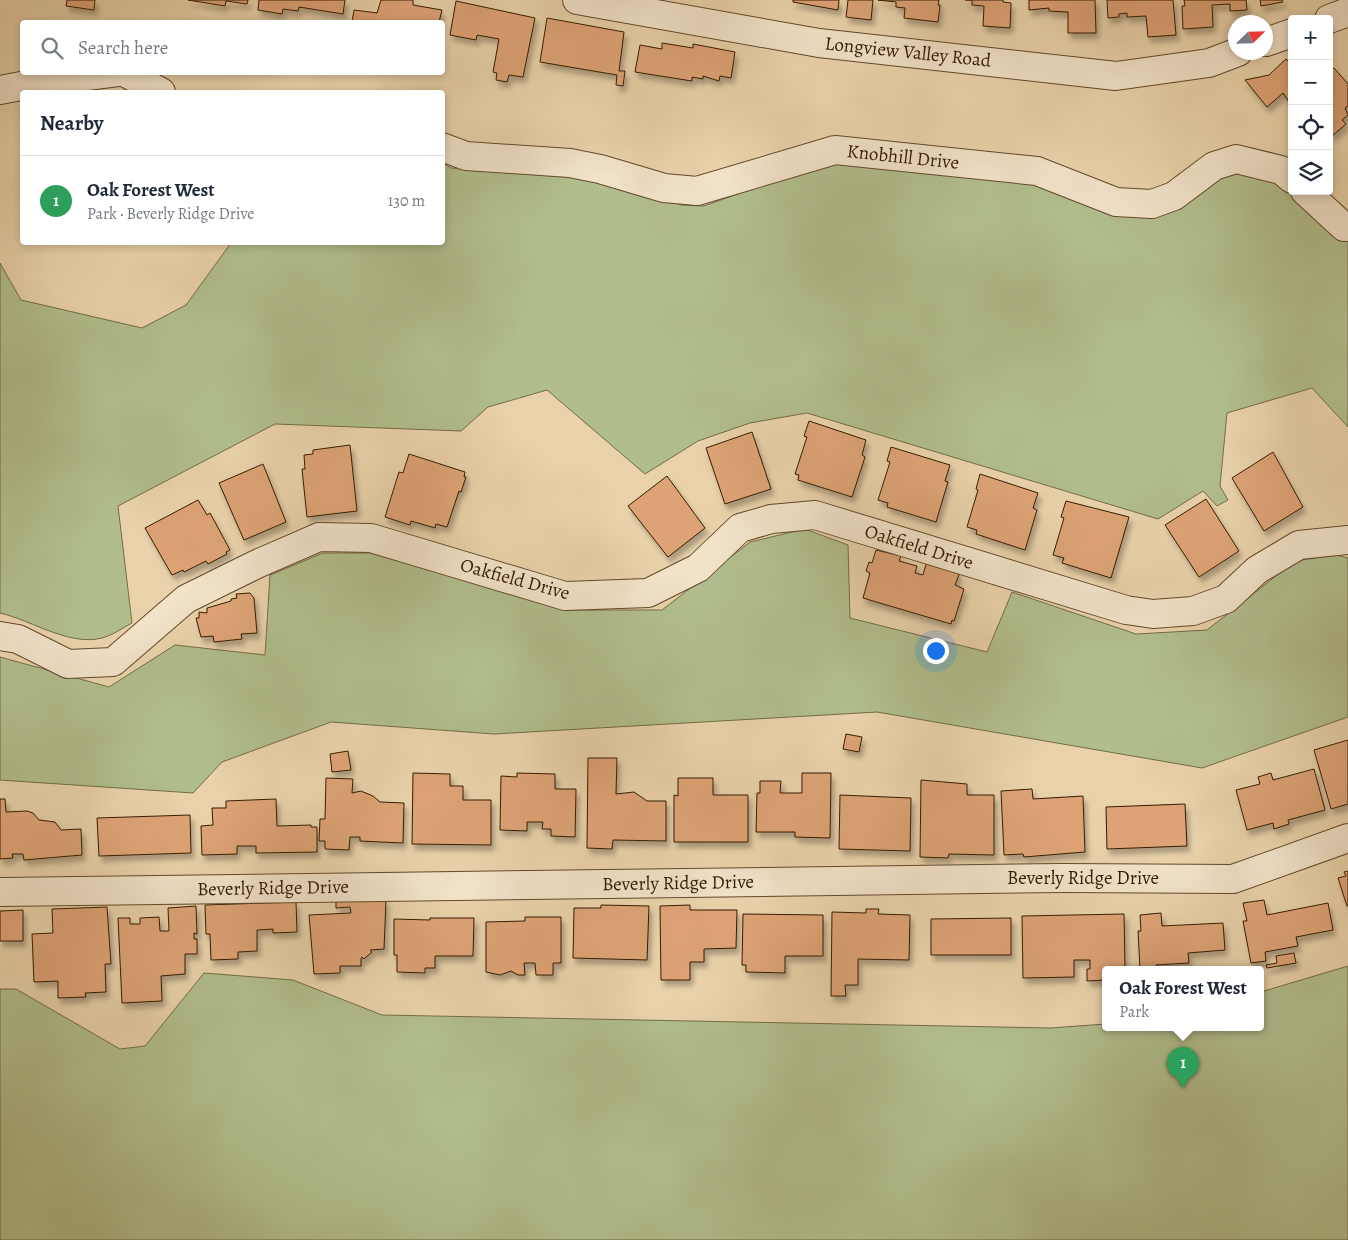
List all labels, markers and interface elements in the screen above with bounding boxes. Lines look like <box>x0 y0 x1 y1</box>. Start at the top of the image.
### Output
north arrow <box>1228 15 1273 60</box>
map controls <box>1288 15 1333 195</box>
button: + <box>1288 15 1333 60</box>
search box <box>20 20 445 75</box>
street label: Longview Valley Road <box>824 30 993 74</box>
icon: search <box>38 34 66 62</box>
text: Search here <box>78 35 168 61</box>
button: − <box>1288 60 1333 105</box>
button: locate <box>1288 105 1333 150</box>
text: Nearby <box>40 109 103 137</box>
street label: Knobhill Drive <box>846 138 960 176</box>
button: layers <box>1288 150 1333 195</box>
text: Oak Forest West <box>87 177 215 203</box>
text: 1 <box>53 190 59 212</box>
text: 130 m <box>388 190 425 212</box>
text: Park · Beverly Ridge Drive <box>87 203 254 225</box>
street label: Oakfield Drive <box>861 518 977 576</box>
street label: Oakfield Drive <box>457 552 573 606</box>
your location <box>923 638 949 664</box>
street label: Beverly Ridge Drive <box>1007 865 1159 891</box>
street label: Beverly Ridge Drive <box>602 869 754 897</box>
street label: Beverly Ridge Drive <box>197 874 349 902</box>
popup <box>1102 966 1264 1031</box>
text: Oak Forest West <box>1119 975 1247 1001</box>
text: Park <box>1119 1001 1149 1023</box>
pin: 1 <box>1167 1047 1199 1088</box>

